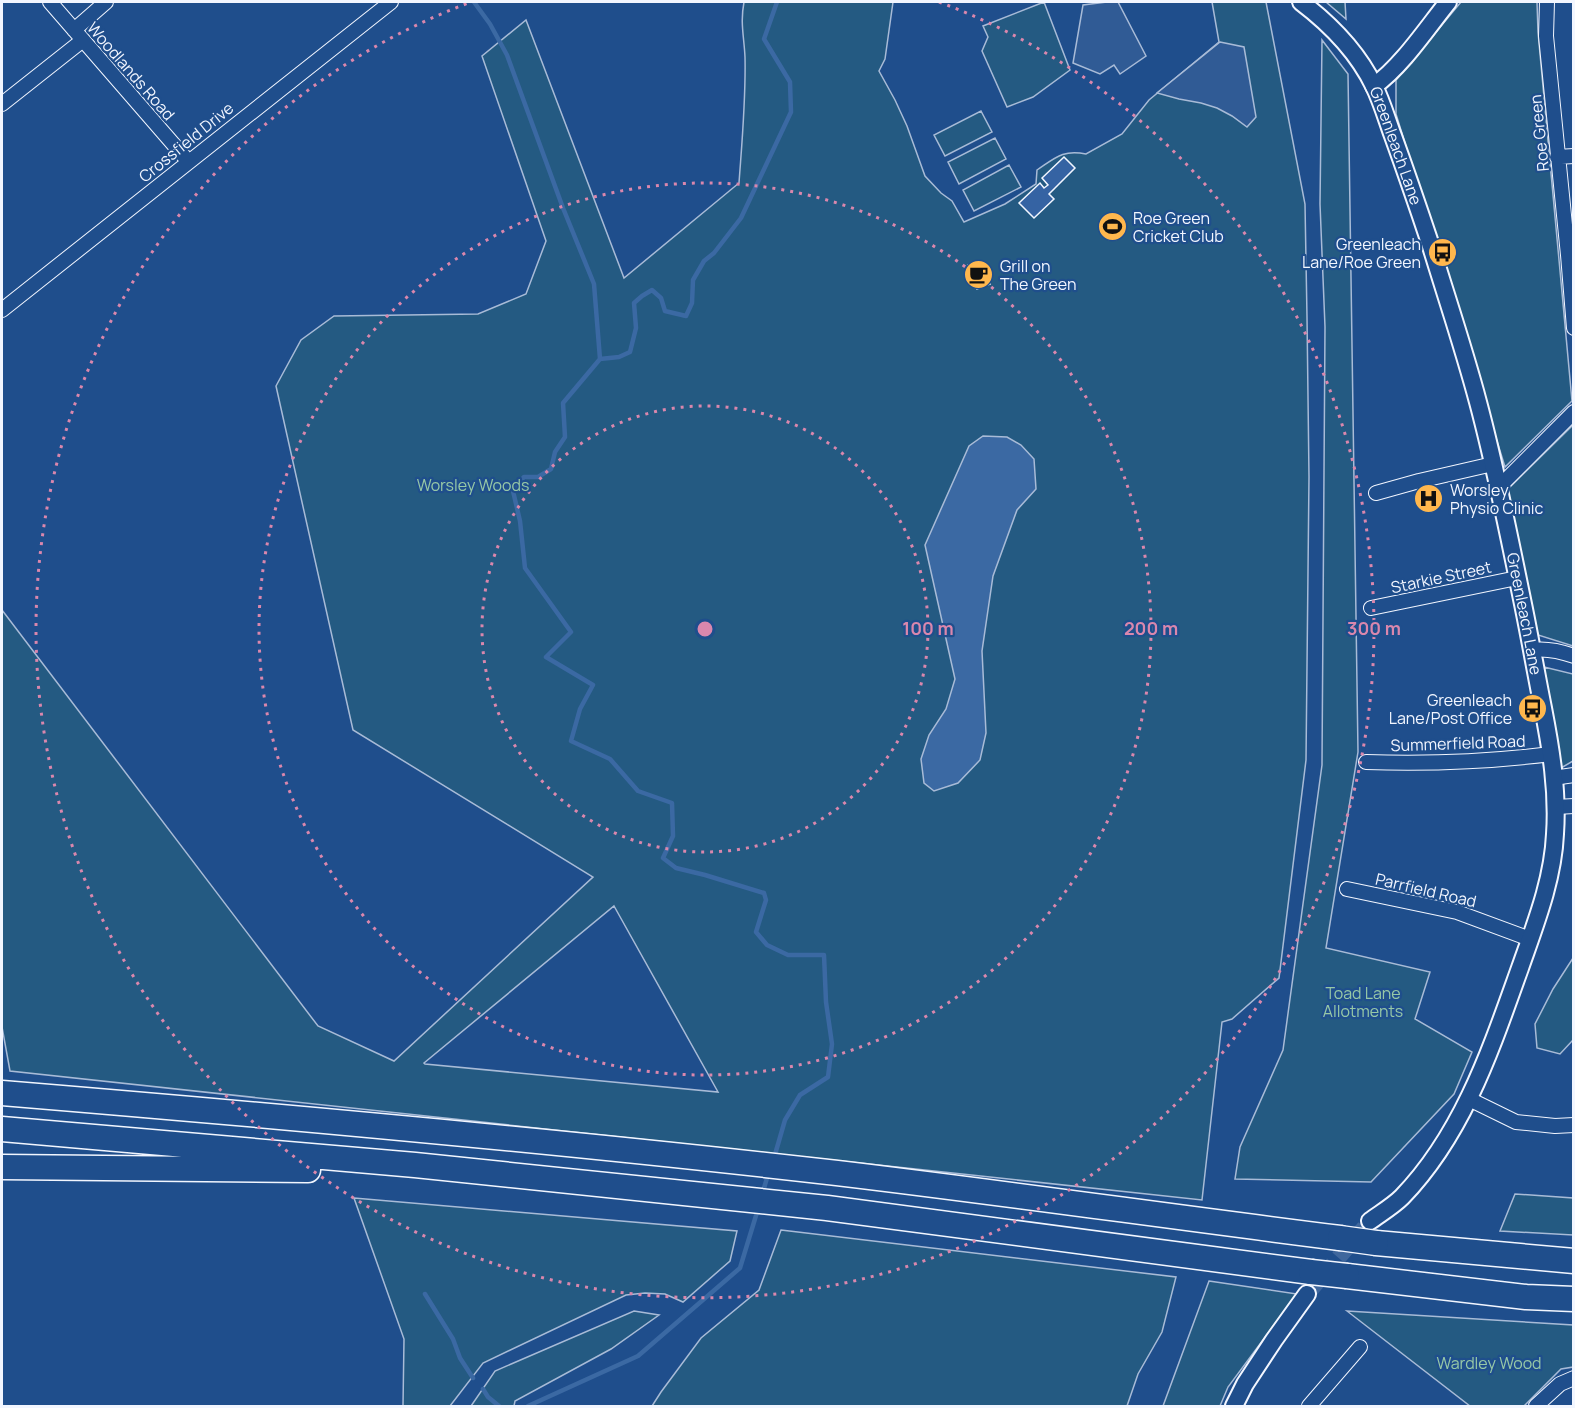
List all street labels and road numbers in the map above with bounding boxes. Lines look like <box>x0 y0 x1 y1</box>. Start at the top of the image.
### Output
street label: Woodlands Road <box>82 17 180 125</box>
street label: Greenleach Lane <box>1365 83 1427 208</box>
street label: Roe Green <box>1524 94 1554 172</box>
street label: Crossfield Drive <box>134 97 238 187</box>
street label: Greenleach Lane <box>1502 551 1547 677</box>
street label: Starkie Street <box>1389 556 1493 598</box>
street label: Summerfield Road <box>1390 730 1526 756</box>
street label: Parrfield Road <box>1373 868 1479 912</box>

